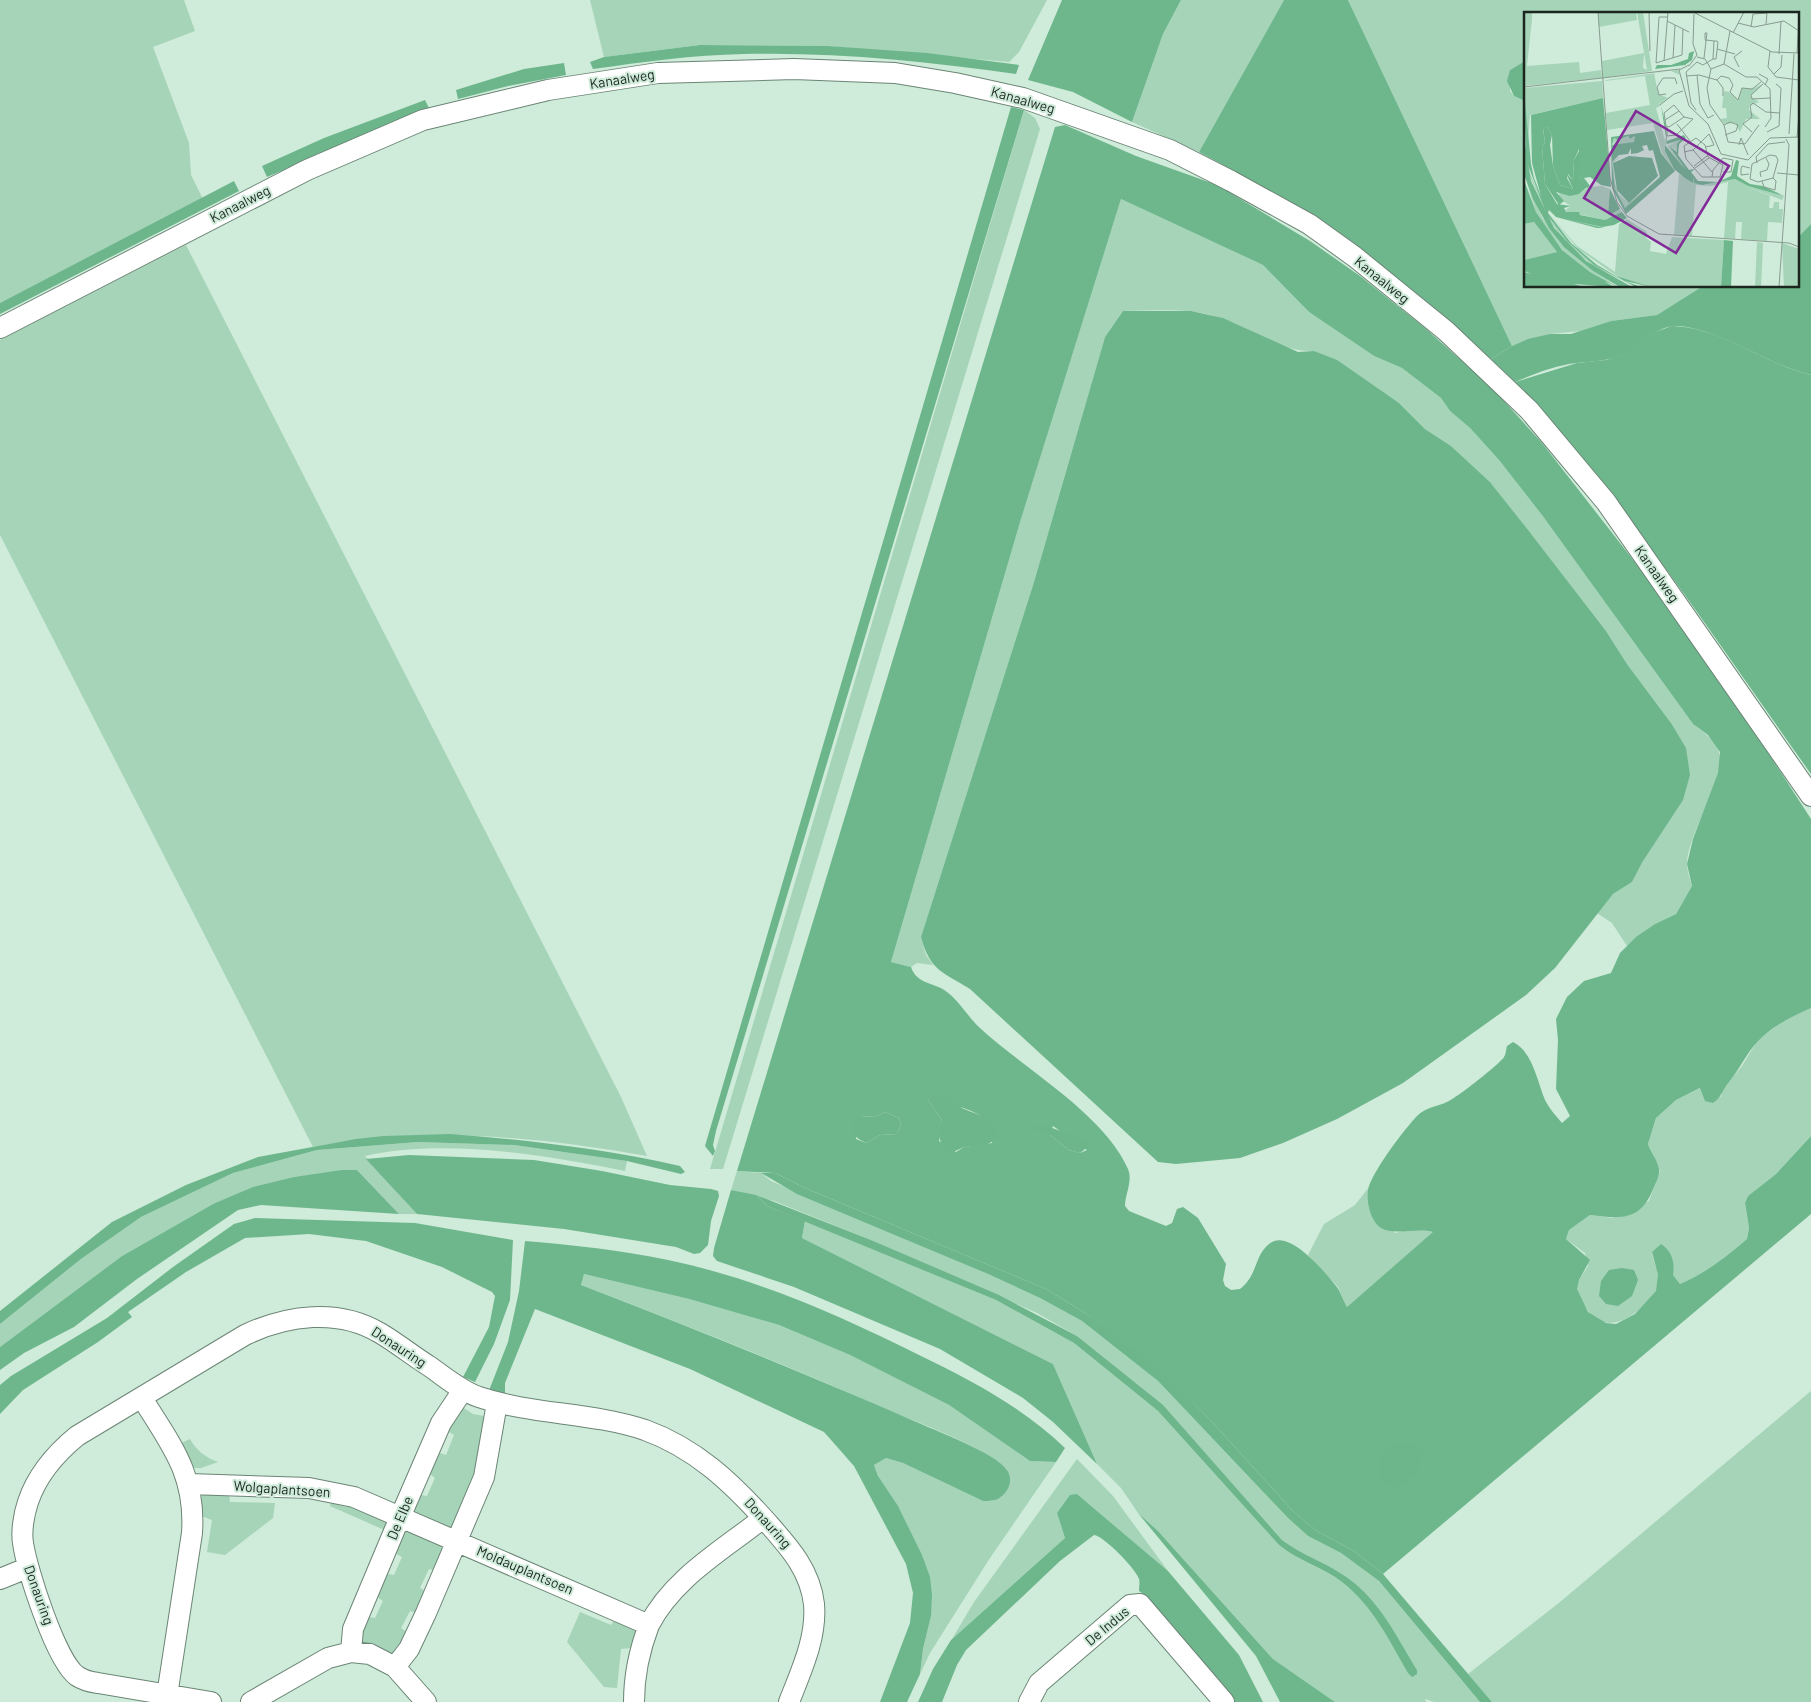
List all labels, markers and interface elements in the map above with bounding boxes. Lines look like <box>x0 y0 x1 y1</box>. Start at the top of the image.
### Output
inset map <box>1524 12 1798 288</box>
street label: Kanaalweg <box>588 65 656 92</box>
street label: Kanaalweg <box>989 82 1057 117</box>
street label: Kanaalweg <box>207 181 273 226</box>
street label: Kanaalweg <box>1351 252 1413 307</box>
street label: Kanaalweg <box>1632 542 1683 605</box>
street label: Donauring <box>369 1323 430 1371</box>
street label: Wolgaplantsoen <box>233 1477 331 1500</box>
street label: De Elbe <box>383 1493 416 1542</box>
street label: Donauring <box>741 1494 795 1551</box>
street label: Moldauplantsoen <box>474 1542 576 1598</box>
street label: Donauring <box>21 1563 58 1627</box>
street label: De Indus <box>1081 1602 1132 1649</box>

